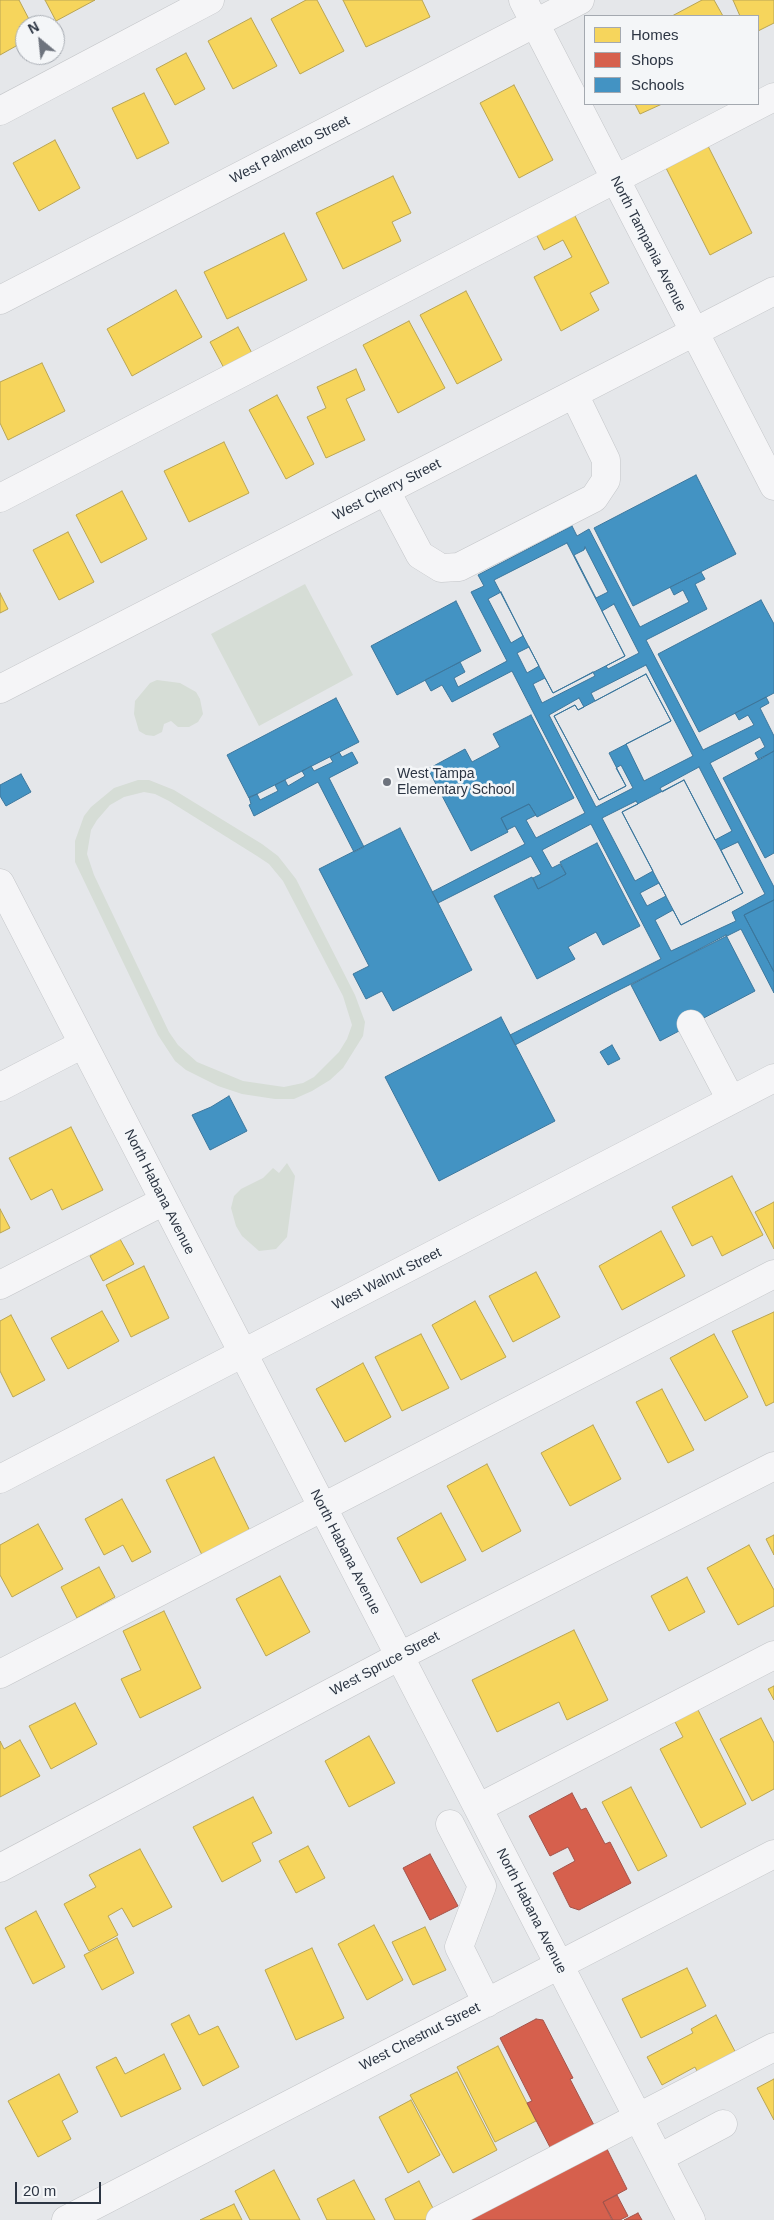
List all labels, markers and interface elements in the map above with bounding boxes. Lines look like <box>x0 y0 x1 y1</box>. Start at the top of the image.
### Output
north arrow <box>15 15 65 65</box>
legend <box>584 15 759 105</box>
text: N <box>25 18 42 37</box>
text: Homes <box>631 26 679 43</box>
text: Shops <box>631 51 674 68</box>
text: Schools <box>631 76 684 93</box>
street label: West Palmetto Street <box>227 113 353 187</box>
street label: North Tampania Avenue <box>606 173 690 315</box>
street label: West Cherry Street <box>330 456 444 524</box>
place label: West Tampa Elementary School <box>397 766 515 799</box>
marker: West Tampa Elementary School <box>381 776 393 788</box>
street label: North Habana Avenue <box>120 1127 198 1257</box>
street label: West Walnut Street <box>330 1244 444 1314</box>
street label: North Habana Avenue <box>306 1487 384 1617</box>
street label: West Spruce Street <box>328 1628 442 1700</box>
street label: North Habana Avenue <box>492 1846 570 1976</box>
street label: West Chestnut Street <box>357 1999 483 2075</box>
scale bar <box>18 2172 104 2204</box>
text: 20 m <box>23 2182 56 2199</box>

